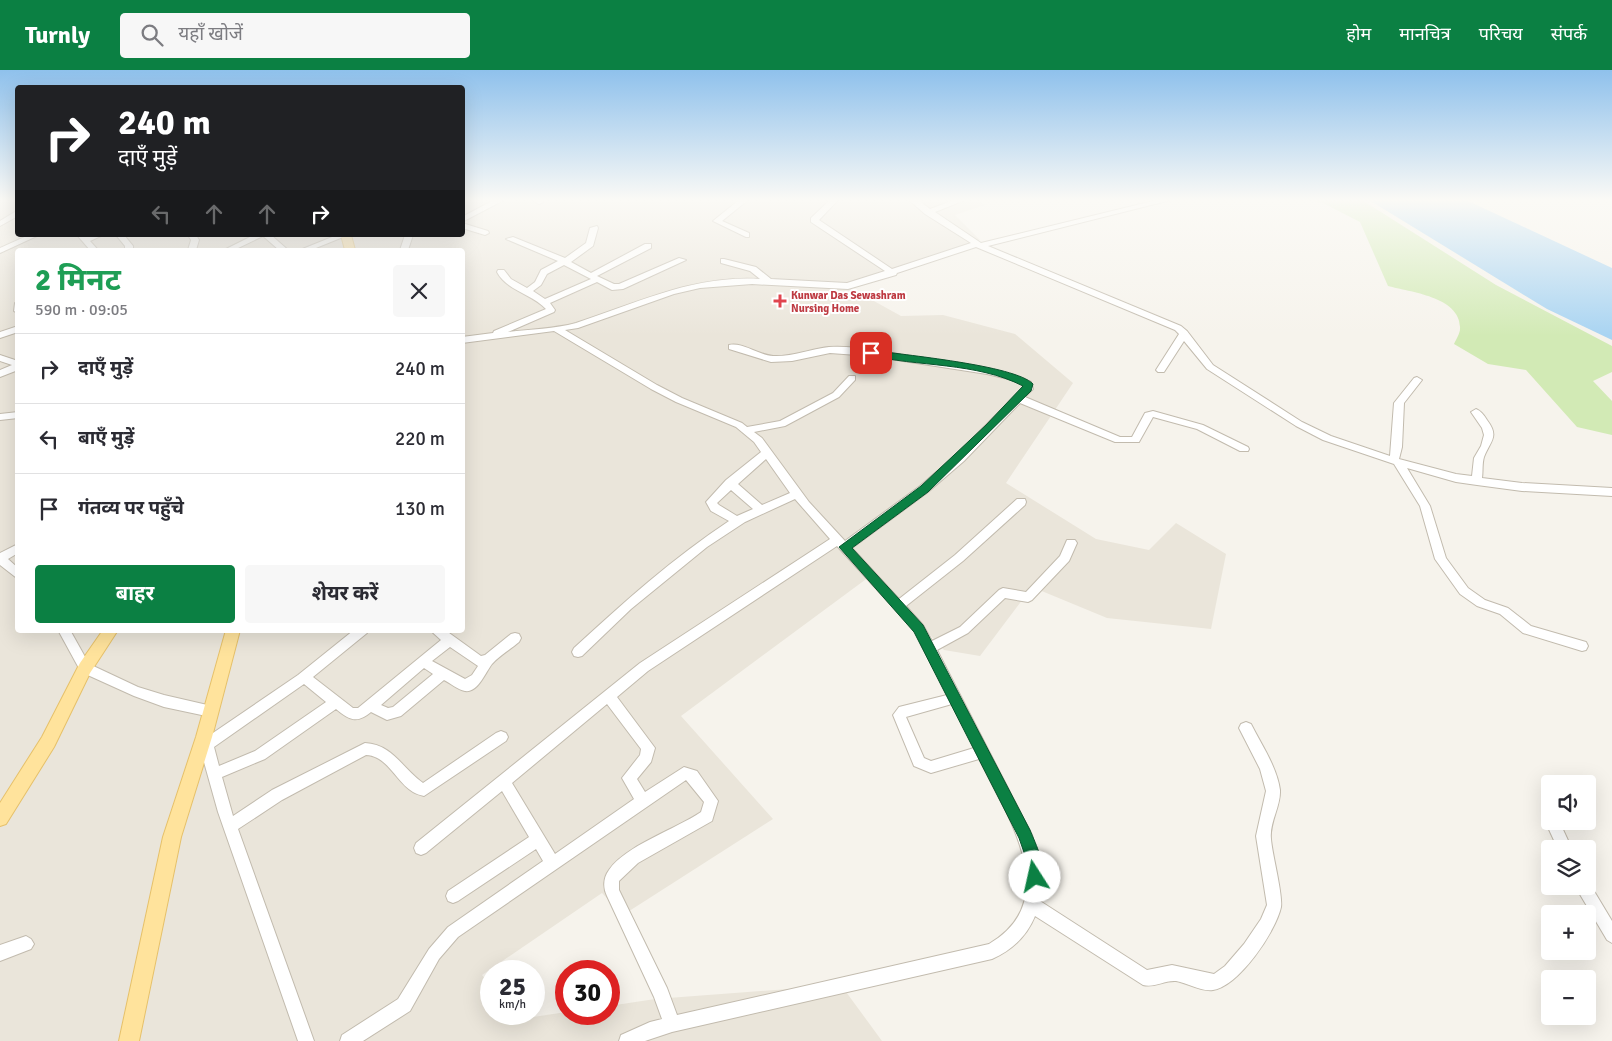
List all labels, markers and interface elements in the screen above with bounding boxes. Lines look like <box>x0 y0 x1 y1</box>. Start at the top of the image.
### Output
search box <box>120 13 470 58</box>
text: Turnly <box>25 20 90 50</box>
icon: search <box>138 21 166 49</box>
text: यहाँ खोजें <box>178 22 243 46</box>
text: होम <box>1346 23 1371 45</box>
text: मानचित्र <box>1399 23 1451 45</box>
text: परिचय <box>1479 23 1523 45</box>
text: संपर्क <box>1551 23 1587 45</box>
text: 240 m <box>118 101 211 144</box>
icon: right <box>35 105 100 170</box>
text: दाएँ मुड़ें <box>118 144 177 171</box>
icon: left <box>147 200 175 228</box>
icon: ahead <box>200 200 228 228</box>
icon: ahead <box>253 200 281 228</box>
icon: right <box>306 200 334 228</box>
text: 2 मिनट <box>35 262 121 299</box>
button: close <box>393 265 445 317</box>
place label: Kunwar Das Sewashram Nursing Home <box>791 289 906 315</box>
marker: Kunwar Das Sewashram Nursing Home <box>773 294 787 308</box>
text: 590 m · 09:05 <box>35 300 128 320</box>
pin <box>850 332 892 374</box>
icon: arrive <box>857 339 885 367</box>
icon: right <box>35 355 63 383</box>
text: दाएँ मुड़ें <box>78 356 133 380</box>
text: 240 m <box>395 357 445 381</box>
icon: left <box>35 425 63 453</box>
text: बाएँ मुड़ें <box>78 426 134 450</box>
text: 220 m <box>395 427 445 451</box>
icon: arrive <box>35 495 63 523</box>
text: गंतव्य पर पहुँचे <box>78 496 184 520</box>
text: 130 m <box>395 497 445 521</box>
button: बाहर <box>35 565 235 623</box>
button: शेयर करें <box>245 565 445 623</box>
map controls <box>1541 775 1596 1025</box>
button: sound <box>1541 775 1596 830</box>
button: layers <box>1541 840 1596 895</box>
position arrow <box>1008 850 1060 902</box>
button: + <box>1541 905 1596 960</box>
speed limit sign: 30 <box>555 960 620 1025</box>
button: − <box>1541 970 1596 1025</box>
text: 25 <box>499 971 526 1002</box>
text: km/h <box>499 997 526 1012</box>

